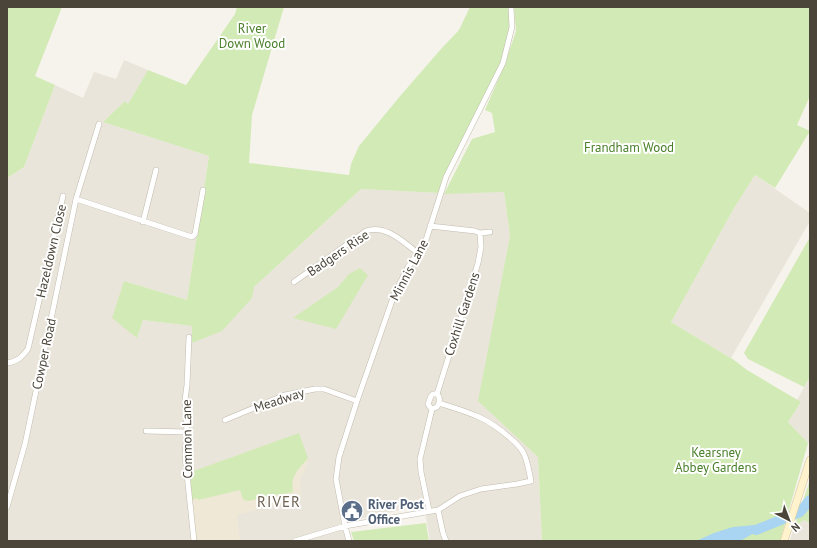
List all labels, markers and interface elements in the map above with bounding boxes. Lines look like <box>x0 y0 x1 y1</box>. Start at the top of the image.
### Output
park label: River Down Wood <box>219 20 285 52</box>
park label: Frandham Wood <box>584 139 674 156</box>
street label: Hazeldown Close <box>32 203 70 299</box>
street label: Badgers Rise <box>304 226 372 280</box>
street label: Minnis Lane <box>386 236 432 304</box>
street label: Coxhill Gardens <box>440 270 484 358</box>
street label: Cowper Road <box>28 317 60 391</box>
street label: Meadway <box>251 384 307 416</box>
street label: Common Lane <box>178 399 196 479</box>
park label: Kearsney Abbey Gardens <box>675 444 757 476</box>
district label: RIVER <box>257 492 301 511</box>
place label: River Post Office <box>368 496 424 528</box>
public building icon: River Post Office <box>339 498 365 524</box>
north arrow <box>769 500 809 540</box>
text: N <box>788 520 803 535</box>

